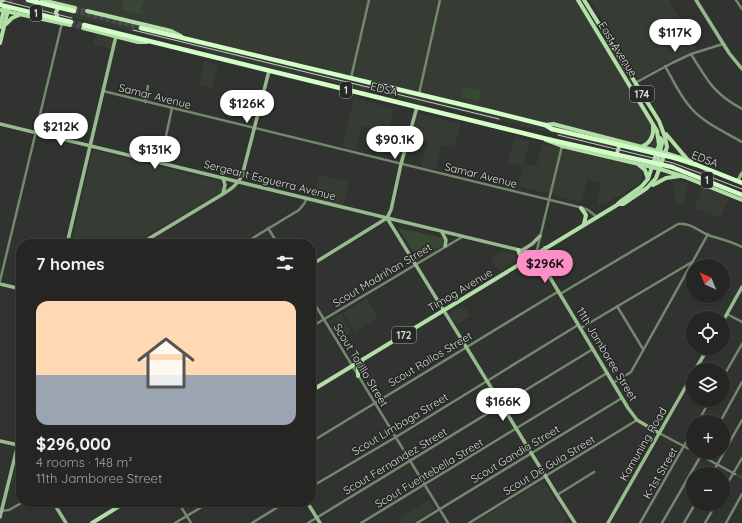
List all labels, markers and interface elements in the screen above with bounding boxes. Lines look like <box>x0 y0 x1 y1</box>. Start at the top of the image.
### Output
road number: 1 <box>30 5 42 21</box>
street label: East Avenue <box>596 19 640 79</box>
pin: $117K <box>647 19 703 53</box>
text: $117K <box>658 24 692 40</box>
street label: EDSA <box>369 79 399 99</box>
street label: Samar Avenue <box>117 80 193 112</box>
road number: 1 <box>340 82 352 98</box>
road number: 174 <box>630 86 654 102</box>
pin: $126K <box>219 90 275 124</box>
text: $126K <box>229 95 265 111</box>
pin: $212K <box>33 113 89 147</box>
text: $212K <box>43 118 79 134</box>
pin: $90.1K <box>362 126 428 160</box>
text: $90.1K <box>375 131 415 147</box>
pin: $131K <box>127 136 183 170</box>
text: $131K <box>138 141 172 157</box>
street label: EDSA <box>690 148 720 170</box>
street label: Sergeant Esguerra Avenue <box>203 157 337 203</box>
street label: Samar Avenue <box>443 159 519 191</box>
road number: 1 <box>701 172 713 188</box>
street label: Scout Madriñan Street <box>330 240 434 310</box>
pin: $296K <box>517 250 573 284</box>
icon: filters <box>274 252 296 274</box>
text: 7 homes <box>36 253 105 274</box>
text: $296K <box>526 255 564 271</box>
north arrow <box>686 259 730 303</box>
map controls <box>686 259 730 511</box>
street label: Timog Avenue <box>425 265 495 315</box>
street label: 11th Jamboree Street <box>573 305 641 404</box>
button: locate <box>686 311 730 355</box>
street label: Scout Torillo Street <box>331 321 392 409</box>
icon: home <box>130 327 202 399</box>
road number: 172 <box>392 327 416 343</box>
street label: Scout Rallos Street <box>385 328 475 390</box>
button: layers <box>686 363 730 407</box>
pin: $166K <box>475 388 531 422</box>
street label: Scout Limbaga Street <box>349 390 451 458</box>
text: $166K <box>485 393 521 409</box>
street label: Kamuning Road <box>616 405 670 483</box>
button: + <box>686 415 730 459</box>
street label: Scout Gandia Street <box>468 422 562 486</box>
street label: Scout Fernandez Street <box>341 424 450 498</box>
street label: Scout De Guia Street <box>501 432 598 498</box>
text: $296,000 <box>36 433 111 454</box>
street label: Scout Fuentebella Street <box>372 435 486 511</box>
street label: K-1st Street <box>640 444 681 501</box>
text: 4 rooms · 148 m² <box>36 454 132 470</box>
button: − <box>686 467 730 511</box>
text: 11th Jamboree Street <box>36 470 162 486</box>

